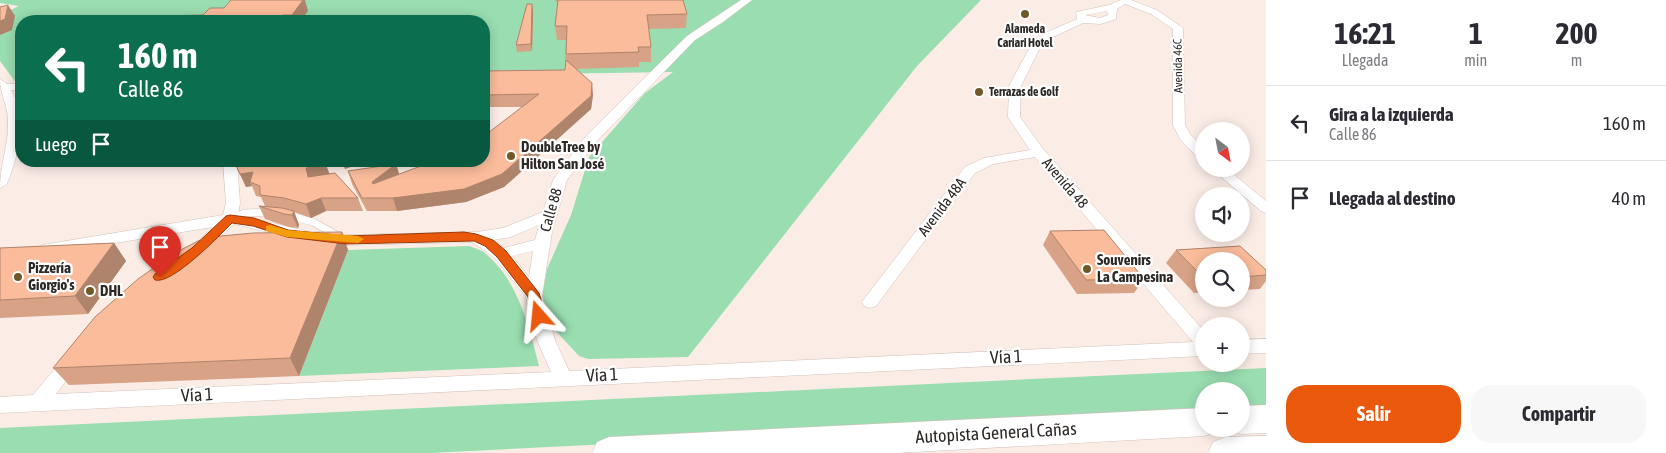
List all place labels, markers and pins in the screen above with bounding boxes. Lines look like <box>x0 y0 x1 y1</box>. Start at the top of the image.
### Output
marker: Alameda Cariari Hotel <box>1019 8 1031 20</box>
place label: Alameda Cariari Hotel <box>997 22 1054 50</box>
place label: Terrazas de Golf <box>989 85 1059 99</box>
marker: Terrazas de Golf <box>973 86 985 98</box>
place label: DoubleTree by Hilton San José <box>521 138 604 172</box>
marker: DoubleTree by Hilton San José <box>505 150 517 162</box>
pin <box>139 226 181 277</box>
place label: Souvenirs La Campesina <box>1097 251 1173 285</box>
place label: Pizzería Giorgio's <box>28 259 75 293</box>
marker: Souvenirs La Campesina <box>1081 263 1093 275</box>
marker: Pizzería Giorgio's <box>12 271 24 283</box>
place label: DHL <box>100 282 123 299</box>
marker: DHL <box>84 285 96 297</box>

